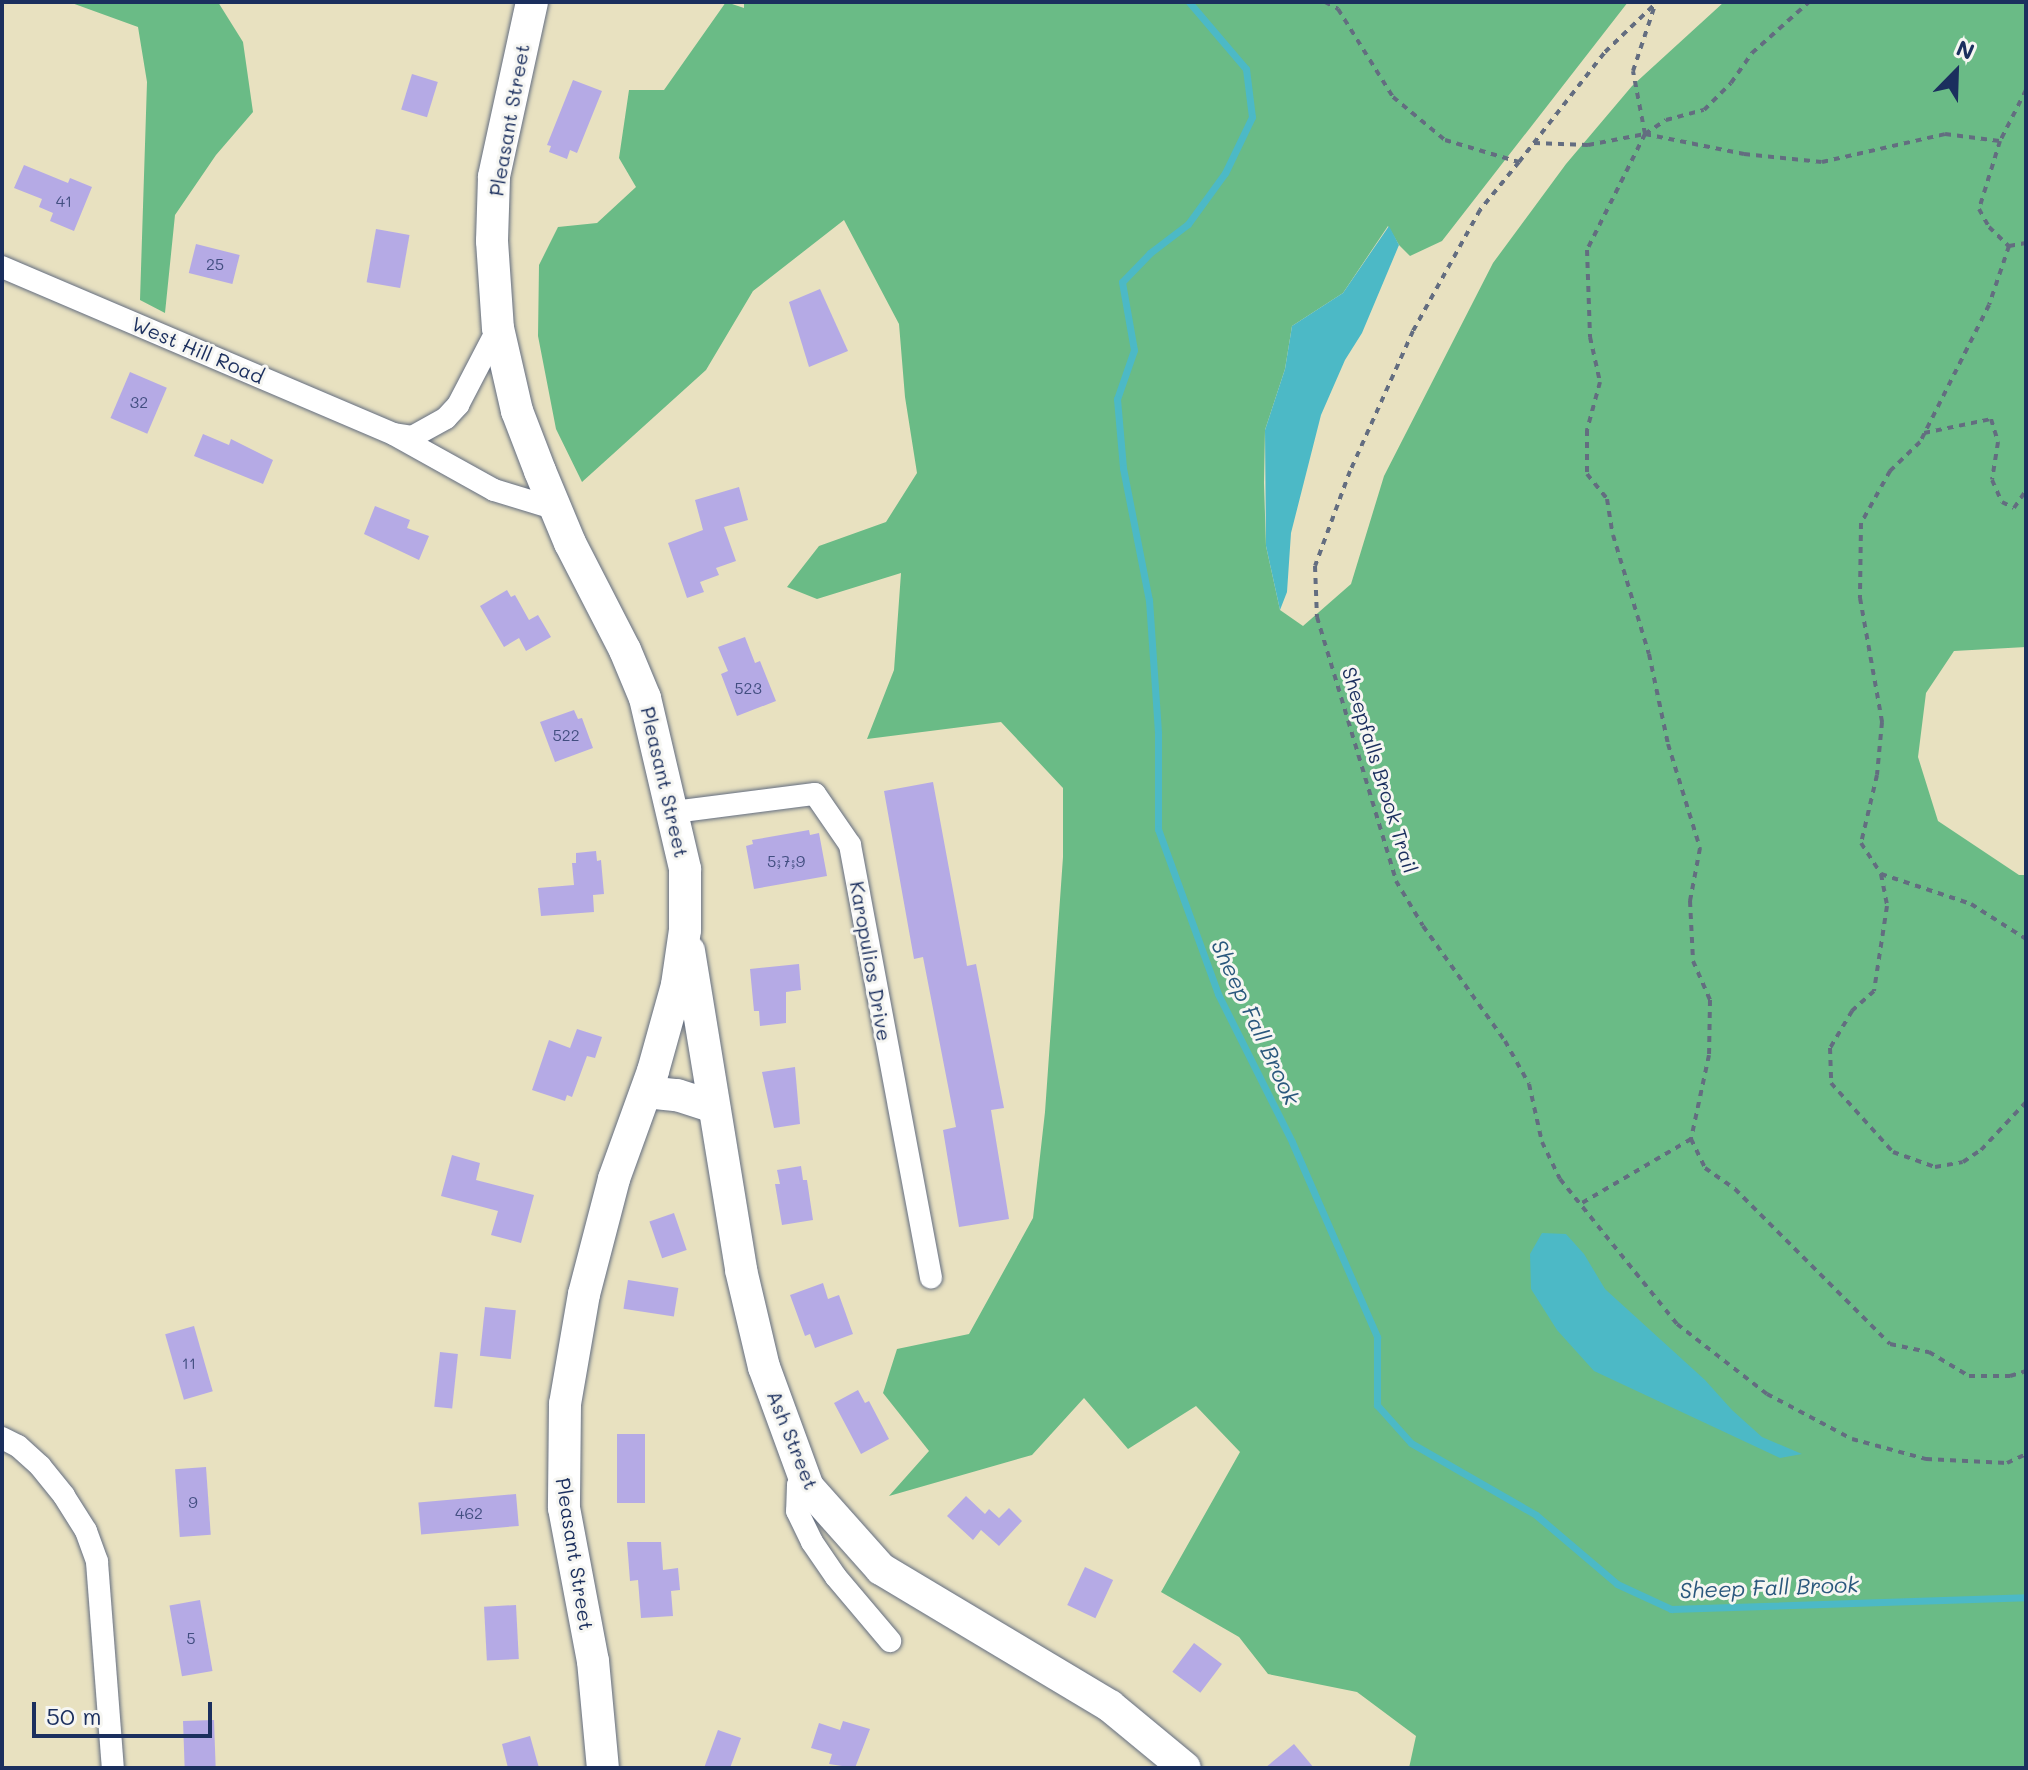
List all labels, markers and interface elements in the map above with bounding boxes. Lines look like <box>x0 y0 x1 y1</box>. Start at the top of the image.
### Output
north arrow <box>1916 32 1996 112</box>
text: N <box>1952 33 1979 66</box>
street label: Pleasant Street <box>484 42 534 198</box>
house number: 41 <box>56 191 72 211</box>
house number: 25 <box>206 254 224 274</box>
street label: West Hill Road <box>128 311 268 389</box>
house number: 32 <box>130 392 148 412</box>
street label: Sheepfalls Brook Trail <box>1337 664 1423 876</box>
house number: 523 <box>734 678 762 698</box>
street label: Pleasant Street <box>636 704 694 860</box>
house number: 522 <box>552 725 580 745</box>
house number: 5;7;9 <box>767 851 805 871</box>
street label: Karopulios Drive <box>845 879 897 1043</box>
water label: Sheep Fall Brook <box>1206 935 1306 1109</box>
house number: 11 <box>182 1353 196 1373</box>
street label: Ash Street <box>762 1387 824 1493</box>
street label: Pleasant Street <box>551 1476 599 1632</box>
house number: 9 <box>188 1492 198 1512</box>
house number: 462 <box>455 1503 483 1523</box>
water label: Sheep Fall Brook <box>1679 1571 1859 1603</box>
house number: 5 <box>186 1628 196 1648</box>
scale bar <box>36 1686 216 1736</box>
text: 50 m <box>46 1700 102 1731</box>

